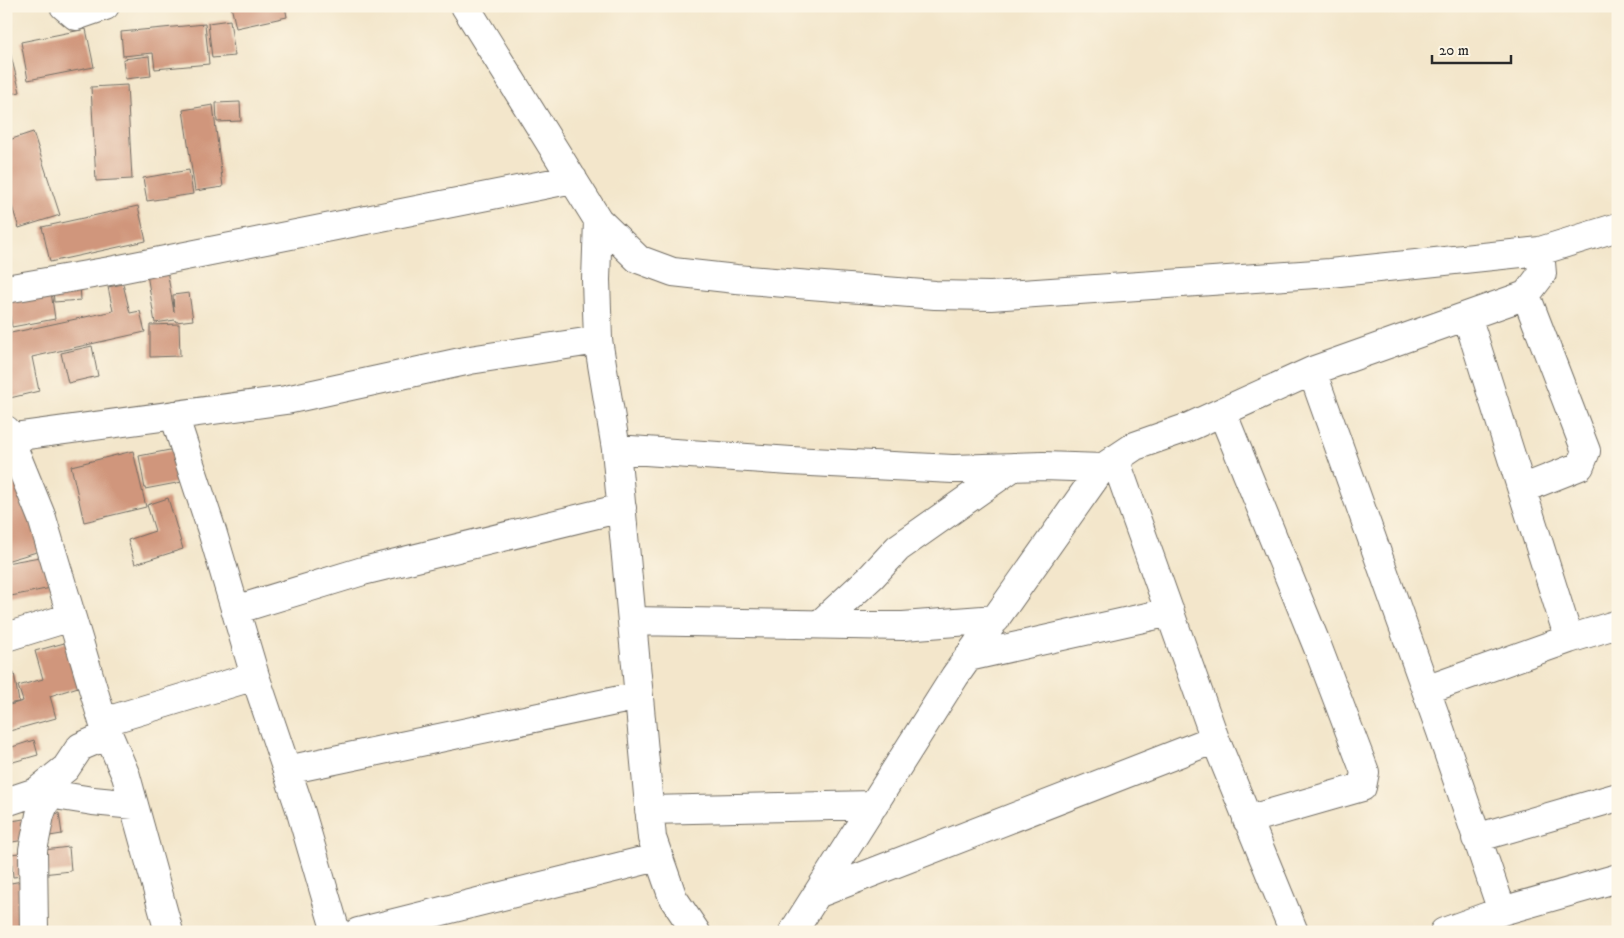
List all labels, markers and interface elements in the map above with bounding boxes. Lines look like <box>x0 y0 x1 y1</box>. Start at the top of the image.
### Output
scale bar <box>1432 32 1510 64</box>
text: 20 m <box>1439 41 1469 60</box>

